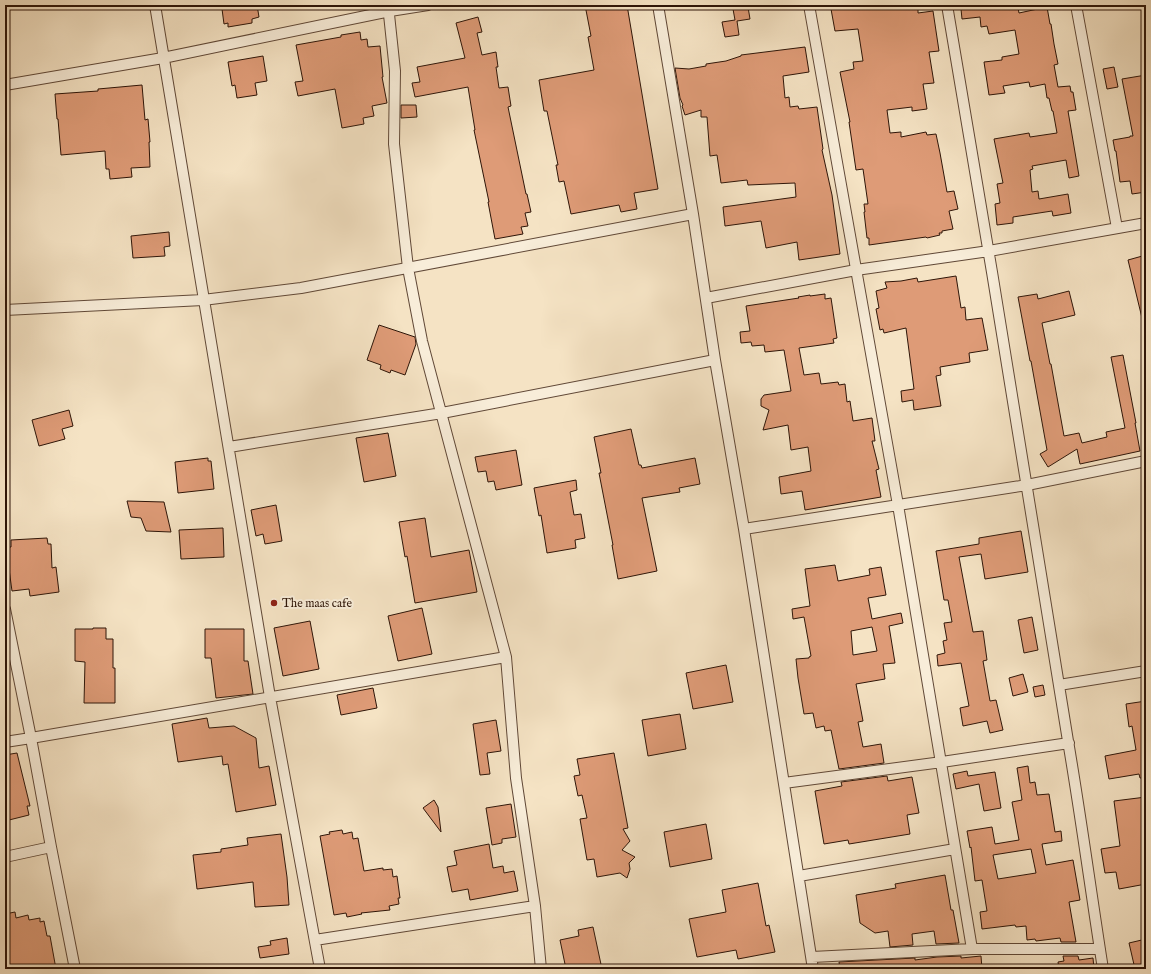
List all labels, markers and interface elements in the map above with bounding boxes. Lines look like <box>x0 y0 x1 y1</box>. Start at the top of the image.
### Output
place label: The maas cafe <box>282 596 352 611</box>
marker: The maas cafe <box>269 598 279 608</box>

